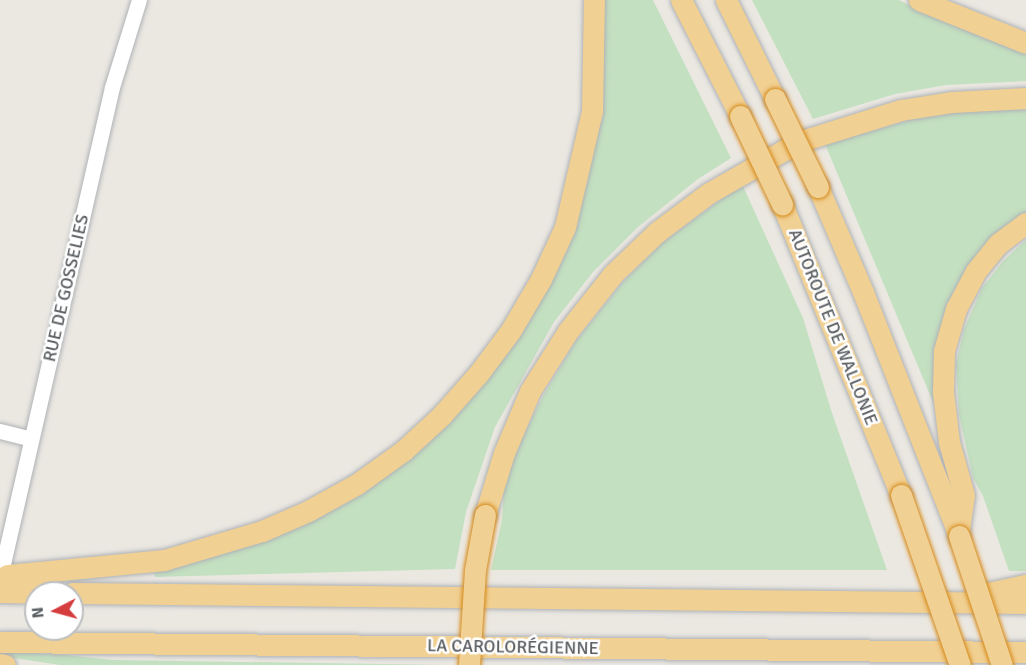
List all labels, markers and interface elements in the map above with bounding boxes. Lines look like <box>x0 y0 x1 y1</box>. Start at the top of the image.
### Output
street label: RUE DE GOSSELIES <box>39 212 93 364</box>
street label: AUTOROUTE DE WALLONIE <box>784 226 882 428</box>
north arrow <box>24 581 84 641</box>
text: N <box>28 606 49 619</box>
street label: LA CAROLORÉGIENNE <box>427 635 599 659</box>

